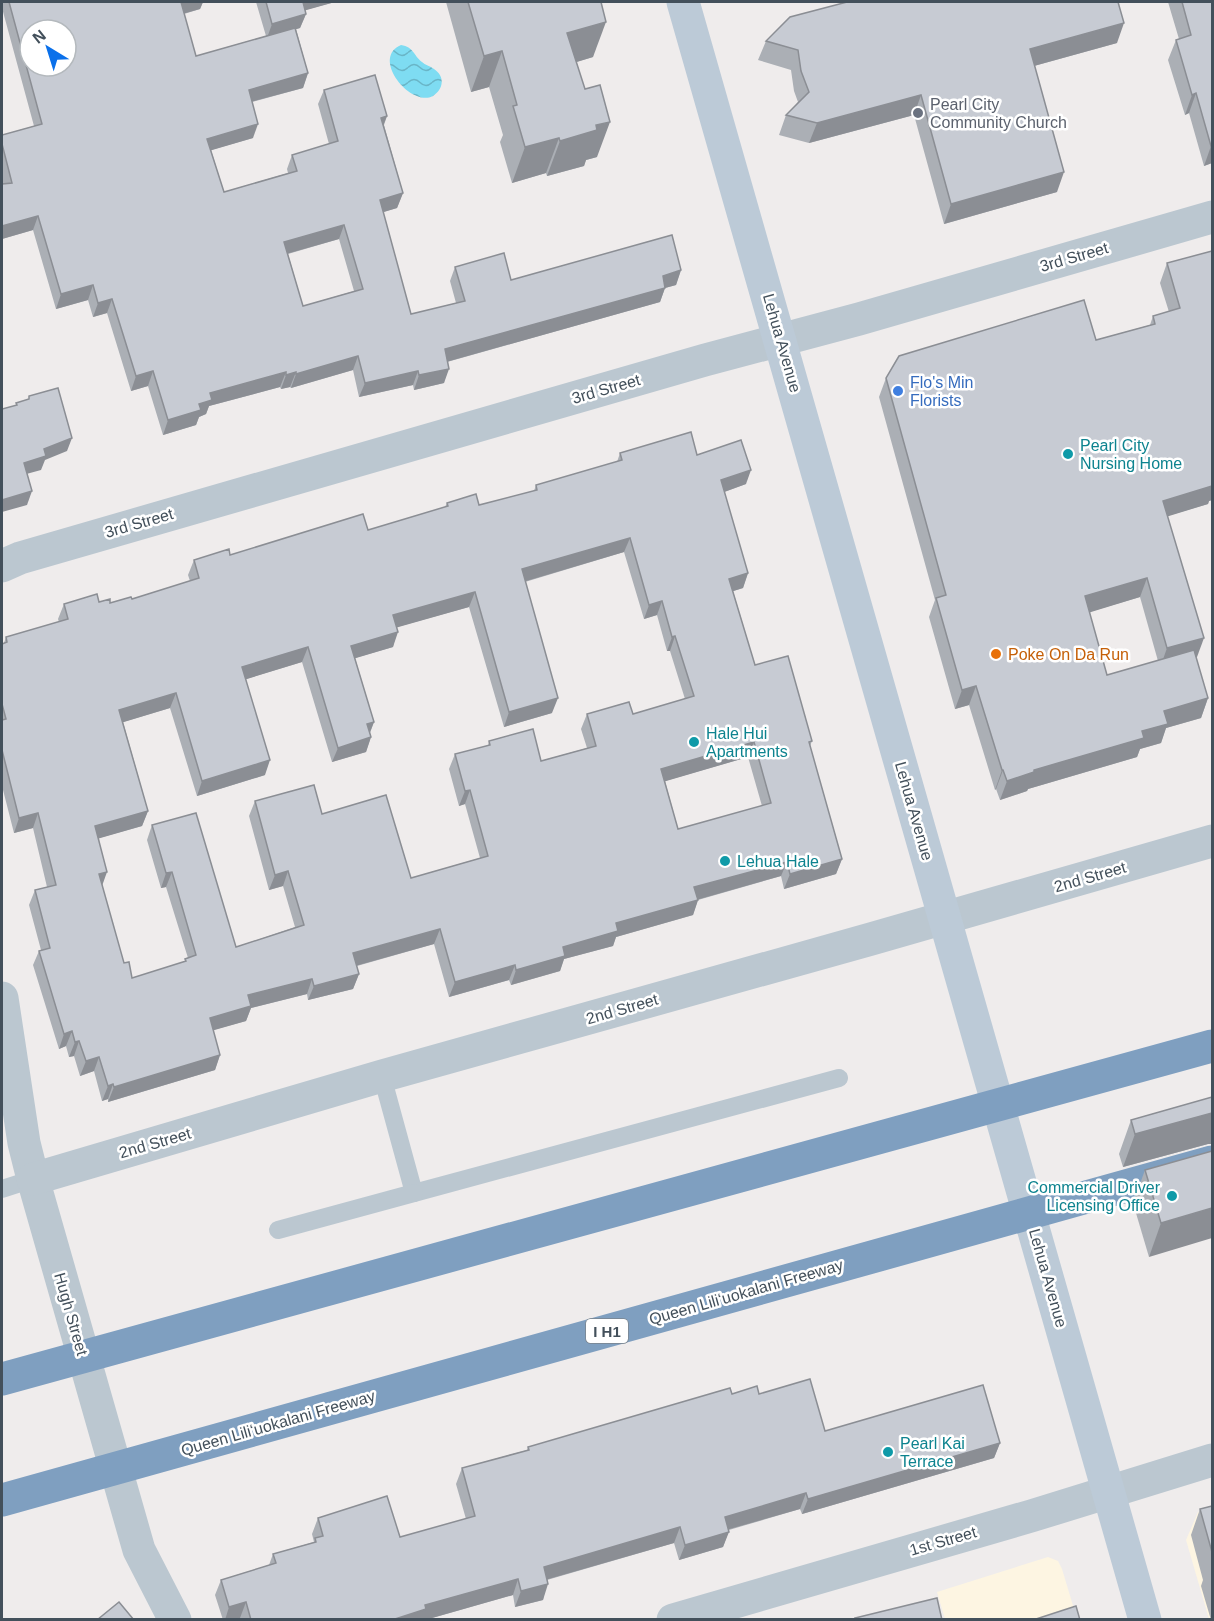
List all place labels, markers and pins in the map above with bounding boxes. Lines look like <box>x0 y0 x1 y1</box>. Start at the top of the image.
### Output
place label: Pearl City Community Church <box>930 96 1067 131</box>
marker: Pearl City Community Church <box>911 106 925 120</box>
place label: Flo's Min Florists <box>910 374 974 409</box>
marker: Flo's Min Florists <box>891 384 905 398</box>
place label: Pearl City Nursing Home <box>1080 437 1182 472</box>
marker: Pearl City Nursing Home <box>1061 447 1075 461</box>
place label: Poke On Da Run <box>1008 646 1129 663</box>
marker: Poke On Da Run <box>989 647 1003 661</box>
place label: Hale Hui Apartments <box>706 725 788 760</box>
marker: Hale Hui Apartments <box>687 735 701 749</box>
place label: Lehua Hale <box>737 853 819 870</box>
marker: Lehua Hale <box>718 854 732 868</box>
place label: Commercial Driver Licensing Office <box>1028 1179 1161 1214</box>
marker: Commercial Driver Licensing Office <box>1165 1189 1179 1203</box>
place label: Pearl Kai Terrace <box>900 1435 965 1470</box>
marker: Pearl Kai Terrace <box>881 1445 895 1459</box>

